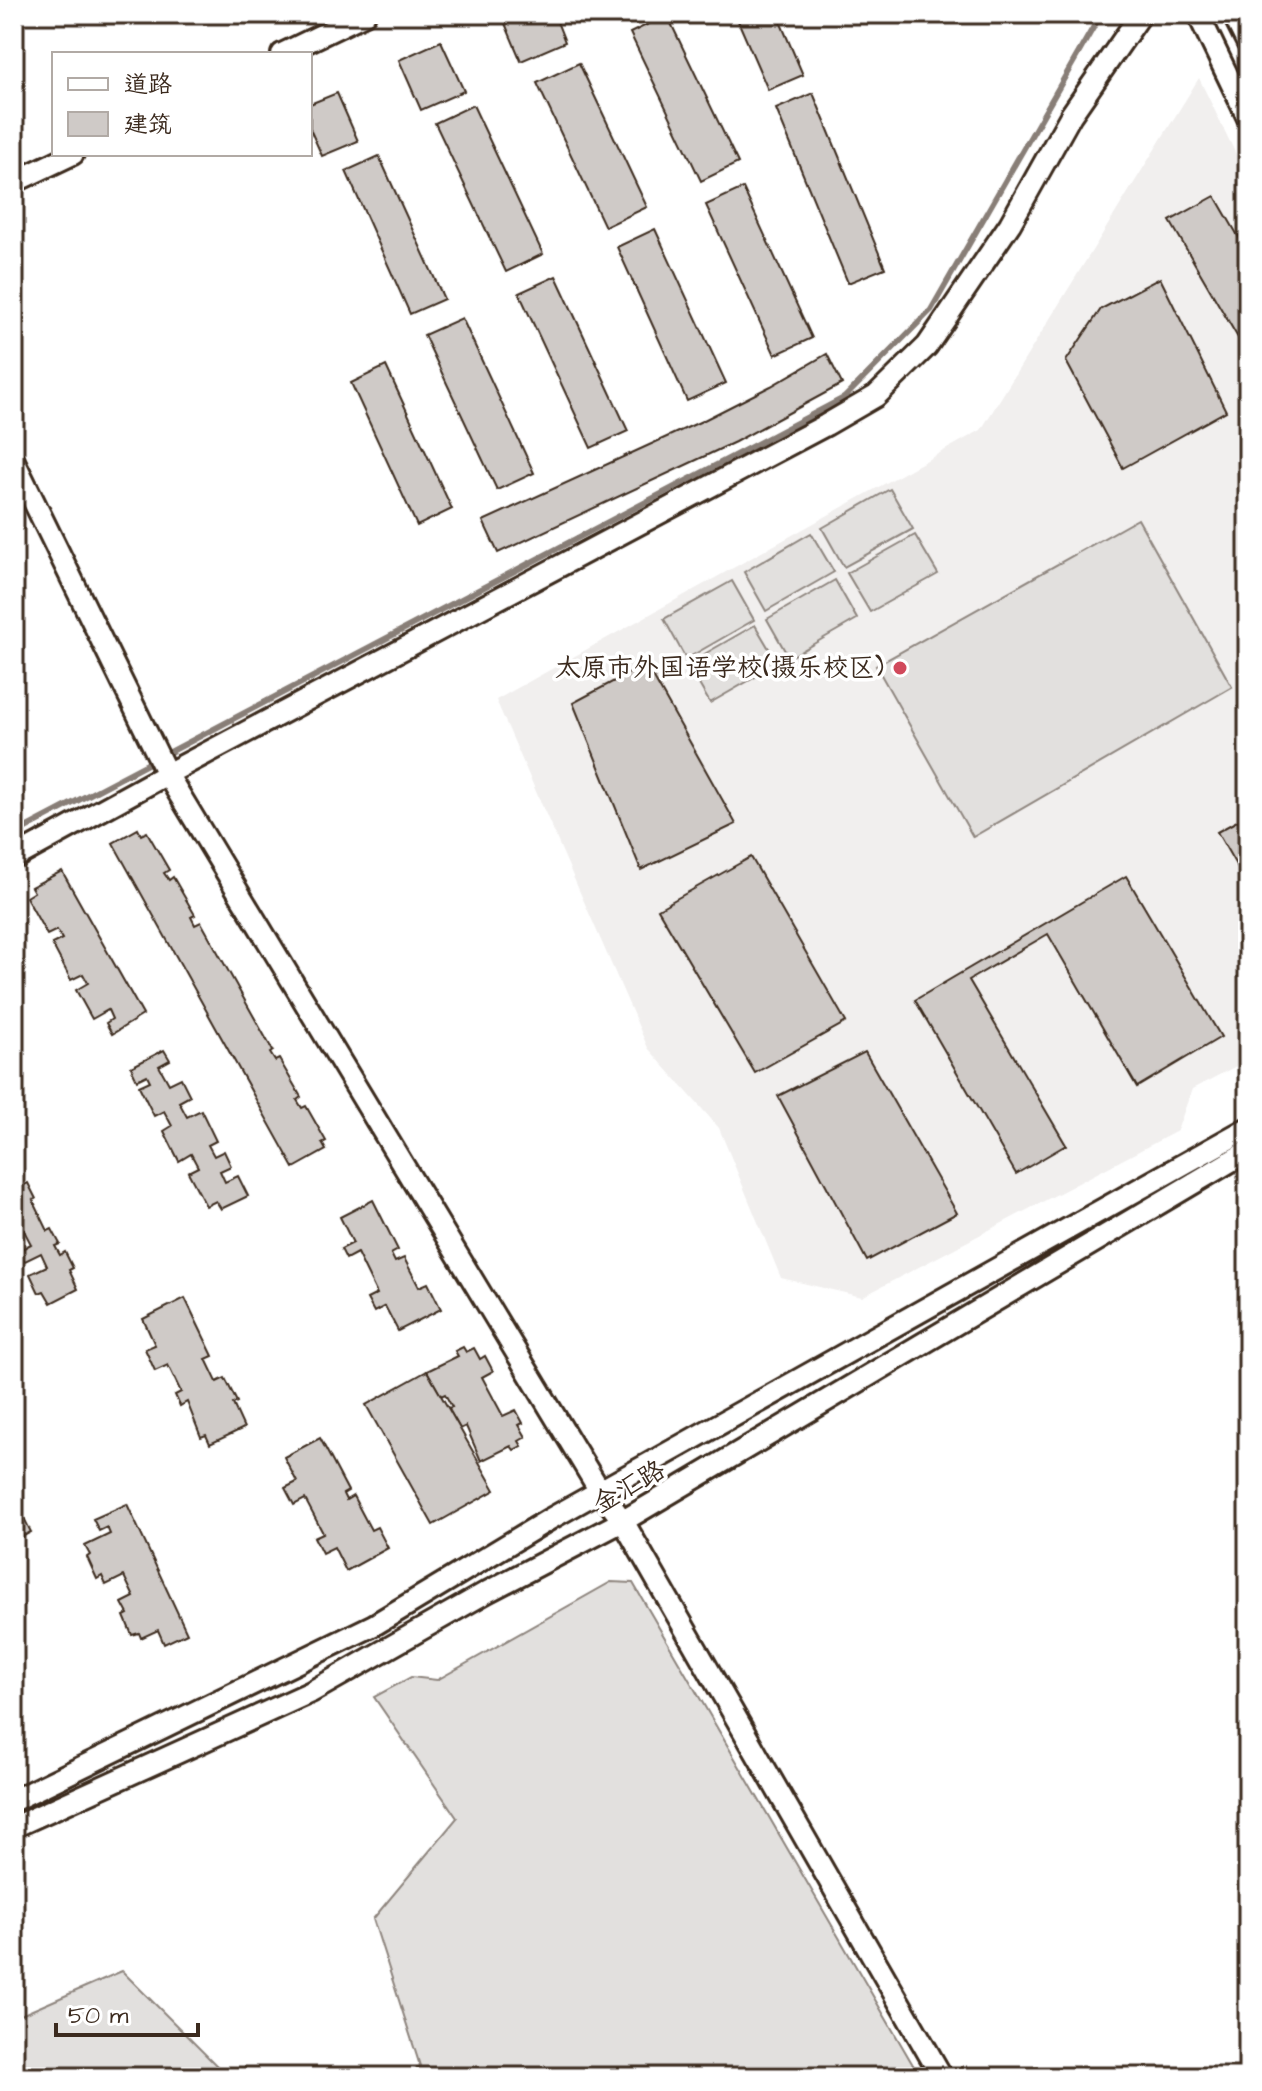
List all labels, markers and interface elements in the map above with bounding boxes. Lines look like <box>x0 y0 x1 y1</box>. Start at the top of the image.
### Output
legend <box>52 52 312 156</box>
text: 道路 <box>124 68 172 102</box>
text: 建筑 <box>124 108 172 142</box>
place label: 太原市外国语学校(摄乐校区) <box>555 650 884 686</box>
marker: 太原市外国语学校(摄乐校区) <box>891 659 909 677</box>
street label: 金汇路 <box>586 1452 672 1522</box>
scale bar <box>56 1987 198 2037</box>
text: 50 m <box>68 1999 129 2033</box>

